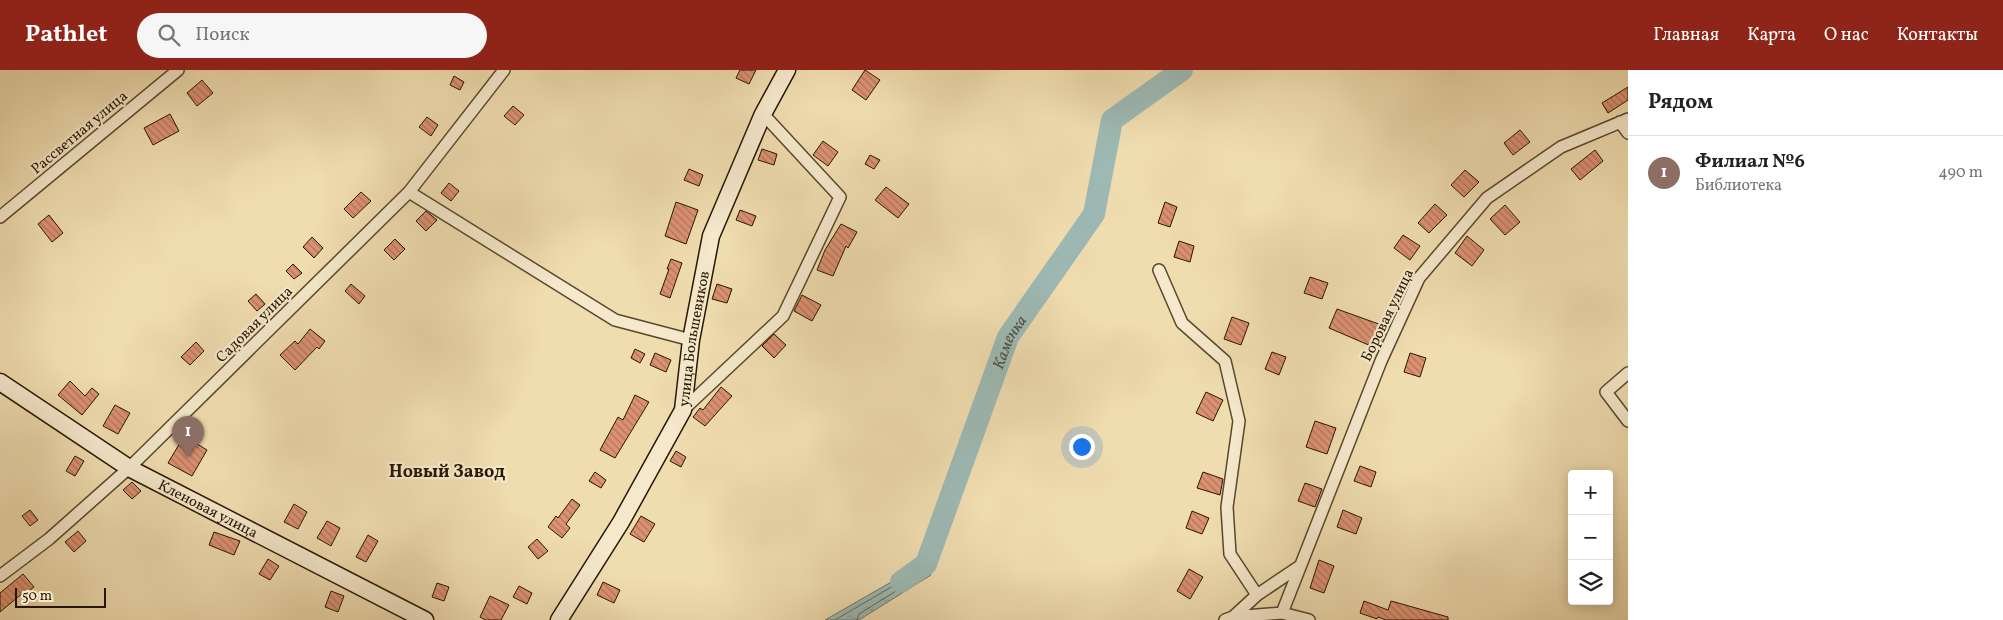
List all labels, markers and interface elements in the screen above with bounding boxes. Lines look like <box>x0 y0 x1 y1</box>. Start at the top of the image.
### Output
search box <box>137 13 487 58</box>
text: Pathlet <box>25 18 107 52</box>
icon: search <box>155 21 183 49</box>
text: Поиск <box>195 22 250 48</box>
text: Главная <box>1653 23 1719 48</box>
text: Карта <box>1747 23 1796 48</box>
text: О нас <box>1824 23 1869 48</box>
text: Контакты <box>1897 23 1978 48</box>
street label: Рассветная улица <box>27 86 133 180</box>
text: Рядом <box>1648 88 1713 117</box>
text: Филиал №6 <box>1695 149 1805 175</box>
text: 1 <box>1661 162 1667 184</box>
text: 490 m <box>1938 162 1983 184</box>
text: Библиотека <box>1695 175 1782 197</box>
street label: Боровая улица <box>1357 266 1420 366</box>
street label: улица Большевиков <box>674 269 716 408</box>
street label: Садовая улица <box>212 282 298 368</box>
water label: Каменка <box>988 311 1033 373</box>
pin: 1 <box>172 416 204 457</box>
your location <box>1069 434 1095 460</box>
district label: Новый Завод <box>389 460 505 485</box>
map controls <box>1568 470 1613 605</box>
button: + <box>1568 470 1613 515</box>
street label: Кленовая улица <box>154 476 261 544</box>
button: − <box>1568 515 1613 560</box>
button: layers <box>1568 560 1613 605</box>
scale bar <box>15 585 106 608</box>
text: 50 m <box>22 587 52 606</box>

